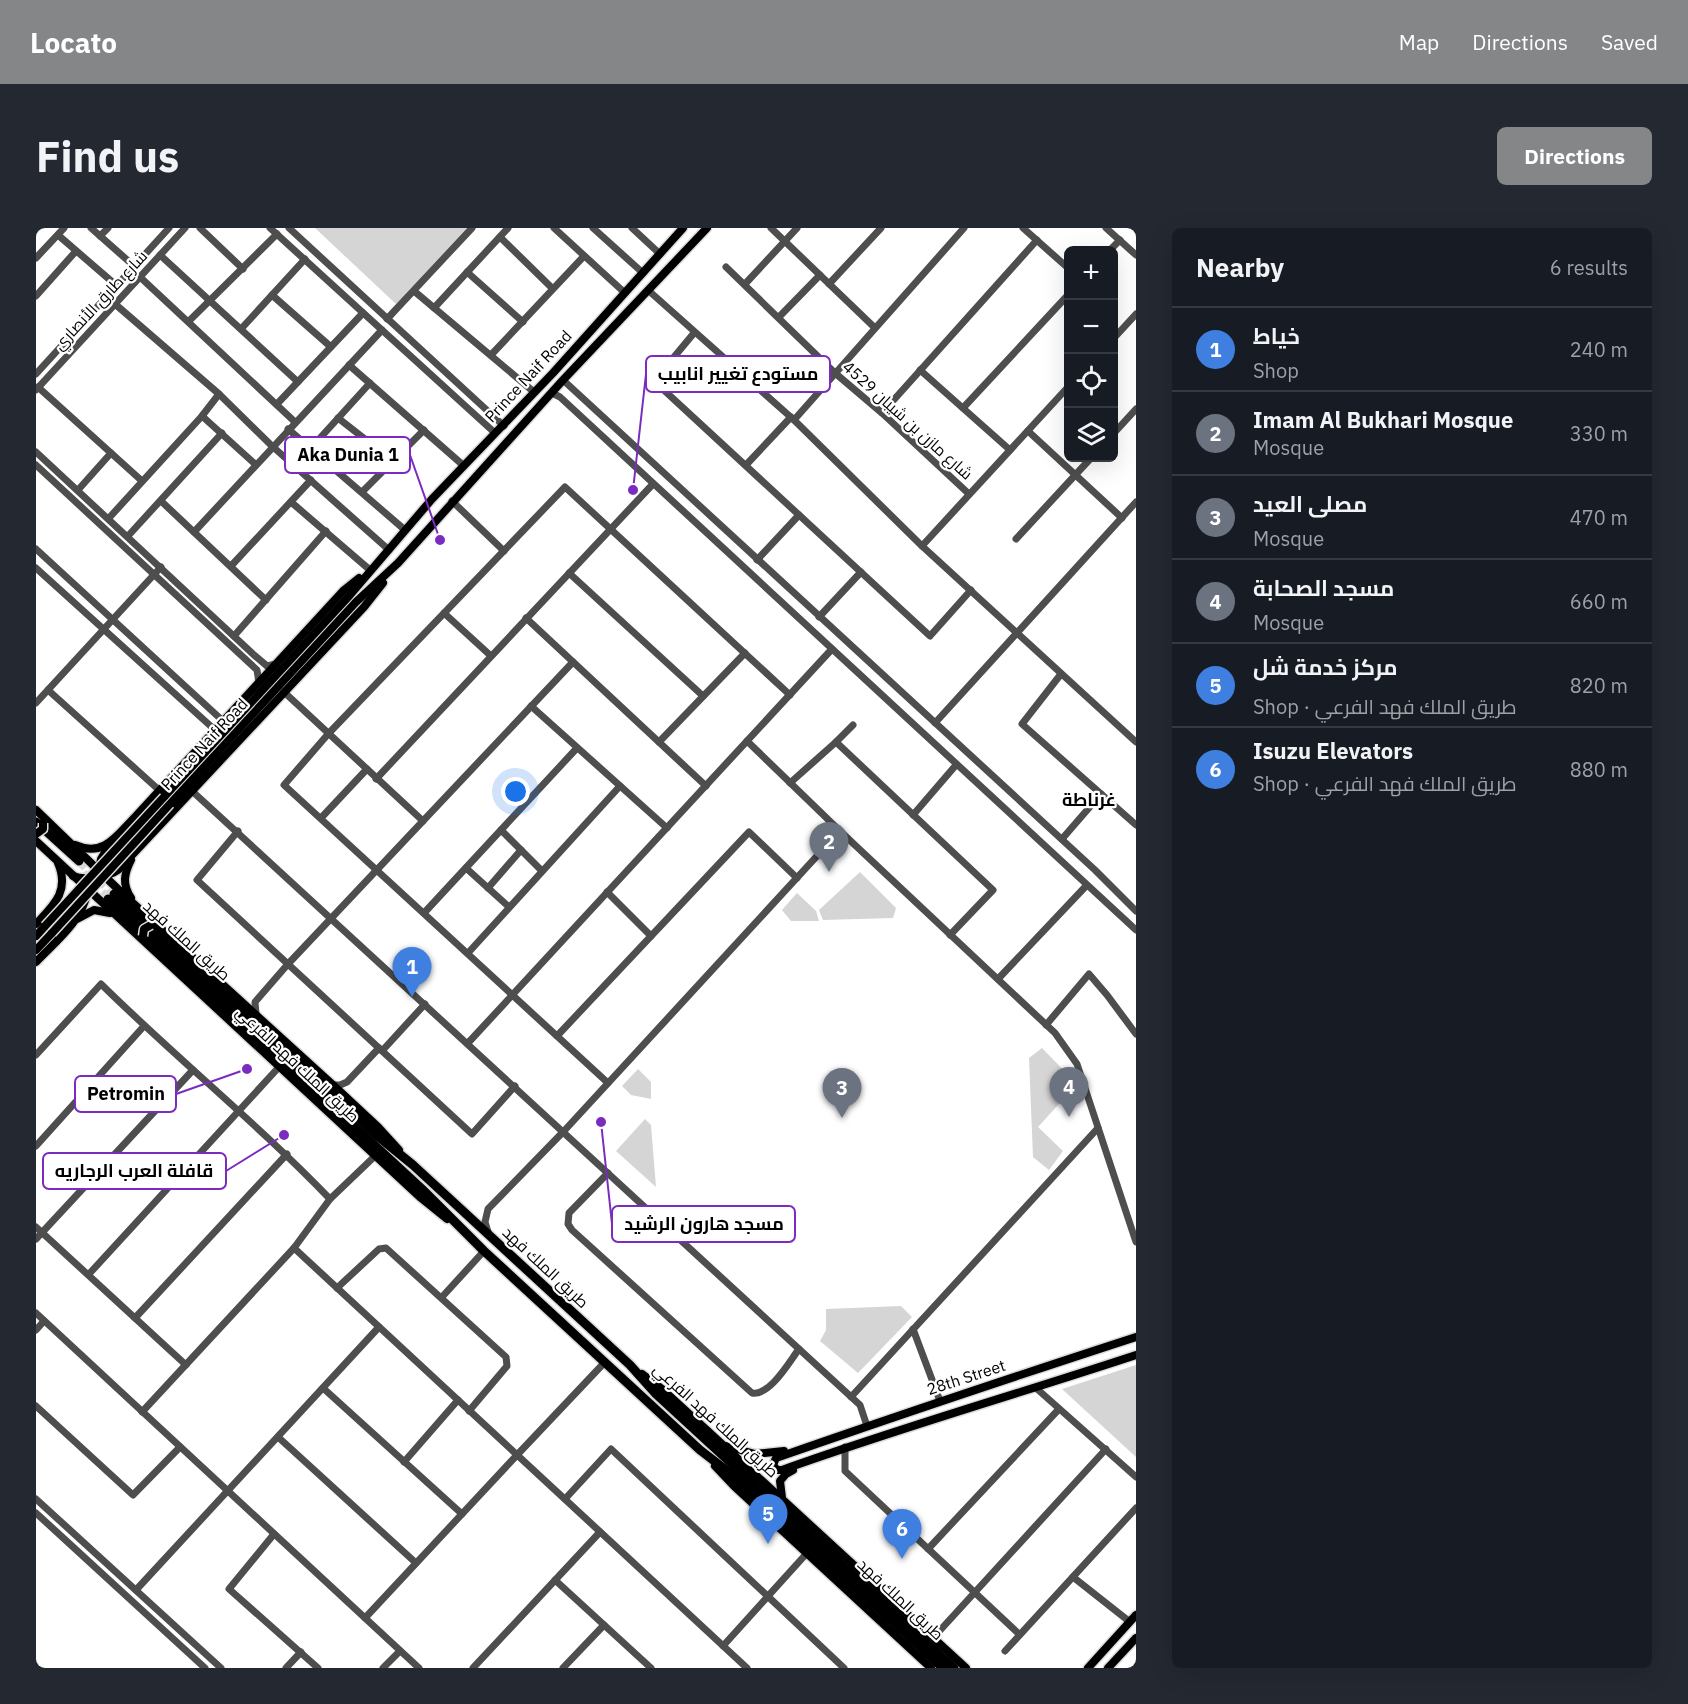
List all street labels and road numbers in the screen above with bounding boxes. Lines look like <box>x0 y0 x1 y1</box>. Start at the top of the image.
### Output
street label: شارع طارق الأنصاري <box>49 246 154 357</box>
street label: Prince Naif Road <box>480 326 576 426</box>
street label: شارع مازن بن شيبان 4529 <box>838 356 977 485</box>
street label: Prince Naif Road <box>156 694 252 794</box>
street label: طريق الملك فهد <box>139 896 235 985</box>
street label: طريق الملك فهد الفرعي <box>229 1002 364 1129</box>
street label: طريق الملك فهد <box>498 1222 593 1313</box>
street label: 28th Street <box>924 1355 1008 1399</box>
street label: طريق الملك فهد الفرعي <box>647 1359 783 1484</box>
street label: طريق الملك فهد <box>853 1554 948 1645</box>

